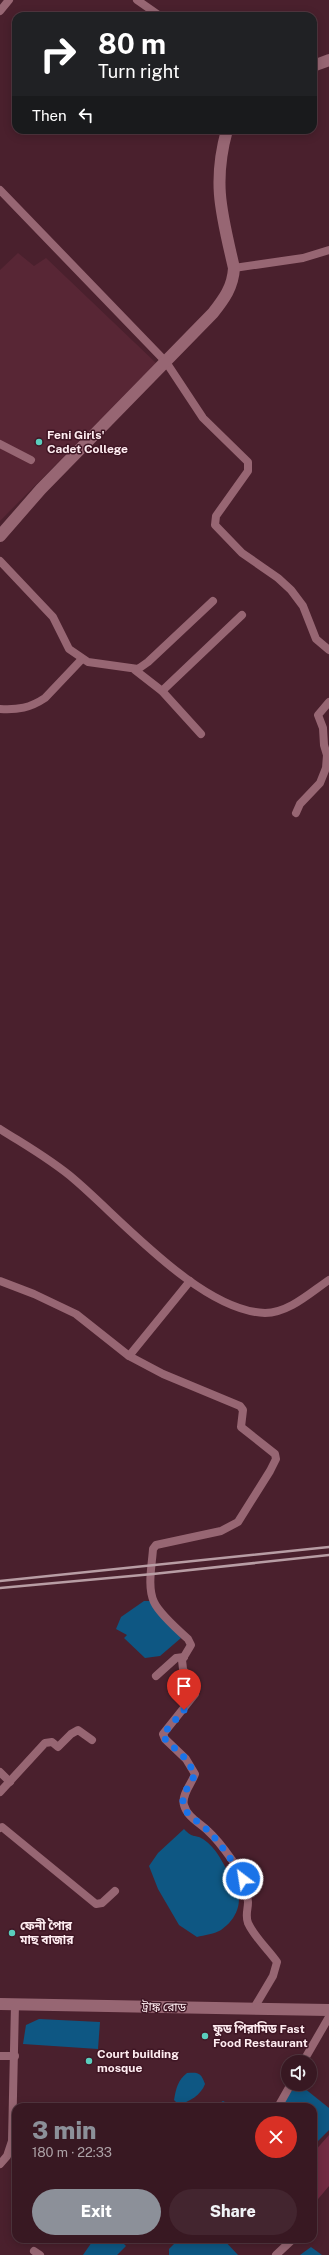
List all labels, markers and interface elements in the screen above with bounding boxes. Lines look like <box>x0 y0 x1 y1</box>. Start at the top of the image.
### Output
text: 80 m <box>98 27 166 60</box>
icon: right <box>32 28 84 80</box>
text: Turn right <box>98 61 180 82</box>
icon: left <box>75 104 97 126</box>
text: Then <box>32 107 67 124</box>
place label: Feni Girls' Cadet College <box>47 428 128 456</box>
marker: Feni Girls' Cadet College <box>34 437 44 447</box>
pin <box>167 1669 201 1710</box>
icon: arrive <box>173 1675 195 1697</box>
position arrow <box>222 1858 264 1900</box>
place label: ফেনী পৈার মাছ বাজার <box>19 1918 74 1947</box>
marker: ফেনী পৈার মাছ বাজার <box>7 1928 17 1938</box>
street label: ট্রাঙ্ক রোড <box>141 1999 187 2014</box>
place label: ফুড পিরামিড Fast Food Restaurant <box>212 2021 308 2050</box>
marker: ফুড পিরামিড Fast Food Restaurant <box>200 2031 210 2041</box>
place label: Court building mosque <box>97 2047 179 2075</box>
map controls <box>281 2055 317 2091</box>
button: sound <box>281 2055 317 2091</box>
marker: Court building mosque <box>84 2056 94 2066</box>
text: 3 min <box>32 2116 96 2144</box>
button: close <box>255 2116 297 2158</box>
text: 180 m · 22:33 <box>32 2145 112 2160</box>
button: Exit <box>32 2189 161 2235</box>
button: Share <box>169 2189 297 2235</box>

